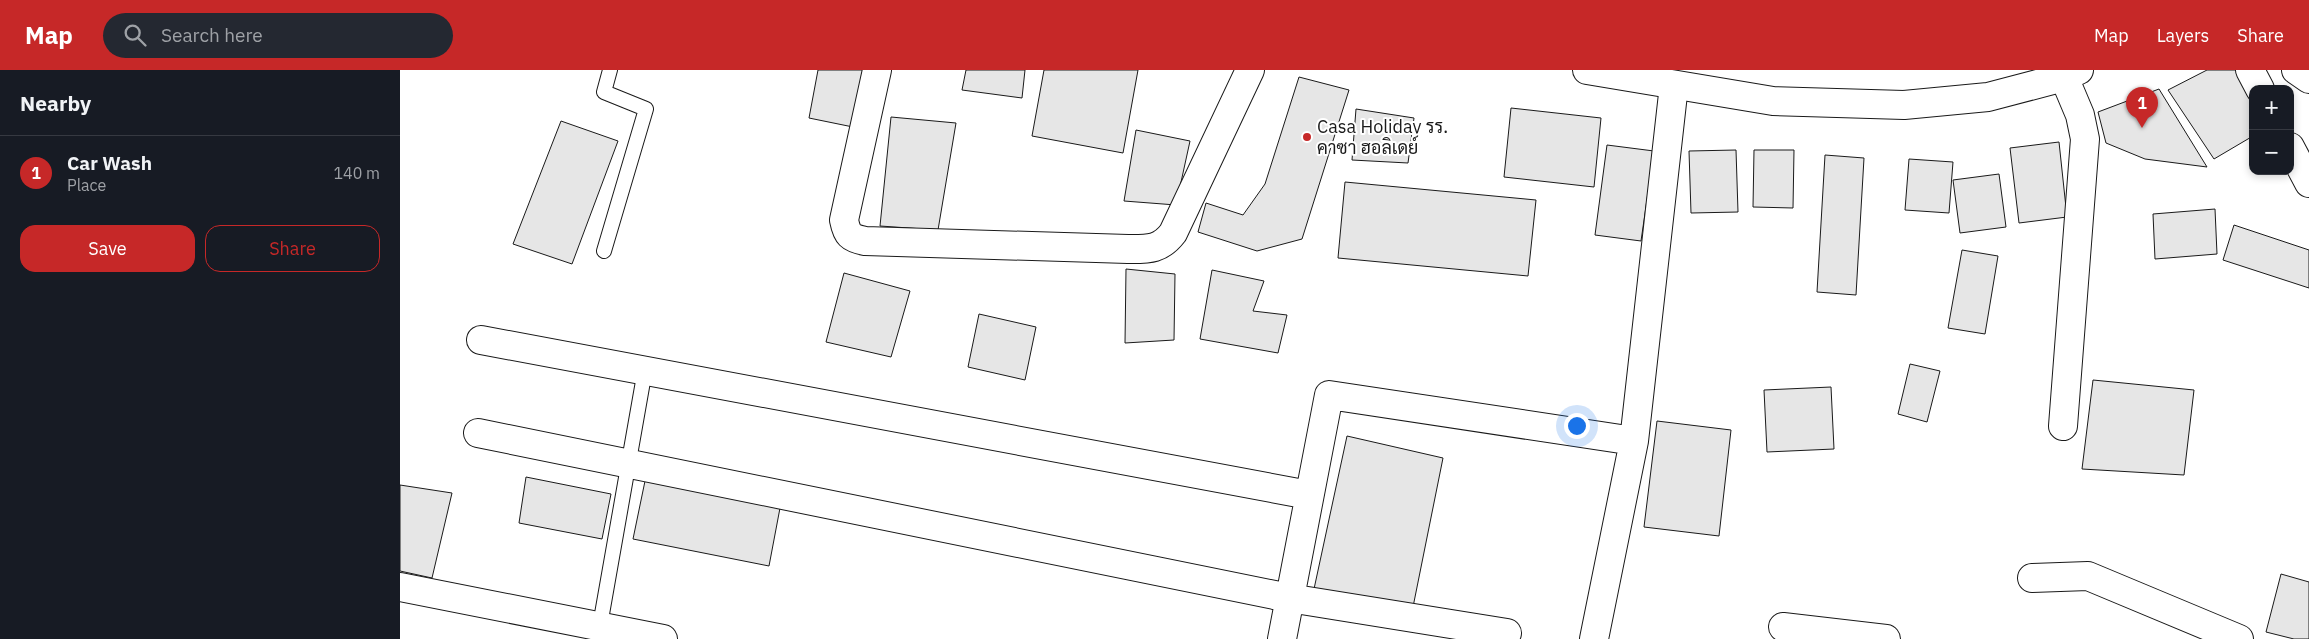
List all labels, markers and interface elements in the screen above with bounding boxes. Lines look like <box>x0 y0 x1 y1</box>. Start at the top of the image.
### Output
search box <box>103 13 453 58</box>
text: Map <box>25 19 73 51</box>
icon: search <box>121 21 149 49</box>
text: Search here <box>161 23 263 47</box>
text: Map <box>2094 24 2129 47</box>
text: Layers <box>2157 24 2209 47</box>
text: Share <box>2237 24 2284 47</box>
map controls <box>2249 85 2294 175</box>
button: + <box>2249 85 2294 130</box>
pin: 1 <box>2126 87 2158 128</box>
text: Nearby <box>20 89 91 117</box>
place label: Casa Holiday รร. คาซา ฮอลิเดย์ <box>1317 115 1448 159</box>
button: − <box>2249 130 2294 175</box>
marker: Casa Holiday รร. คาซา ฮอลิเดย์ <box>1301 131 1313 143</box>
text: Car Wash <box>67 151 152 175</box>
text: 1 <box>31 163 41 183</box>
text: 140 m <box>333 163 380 183</box>
text: Place <box>67 175 106 195</box>
button: Save <box>20 225 195 272</box>
button: Share <box>205 225 380 272</box>
your location <box>1564 413 1590 439</box>

